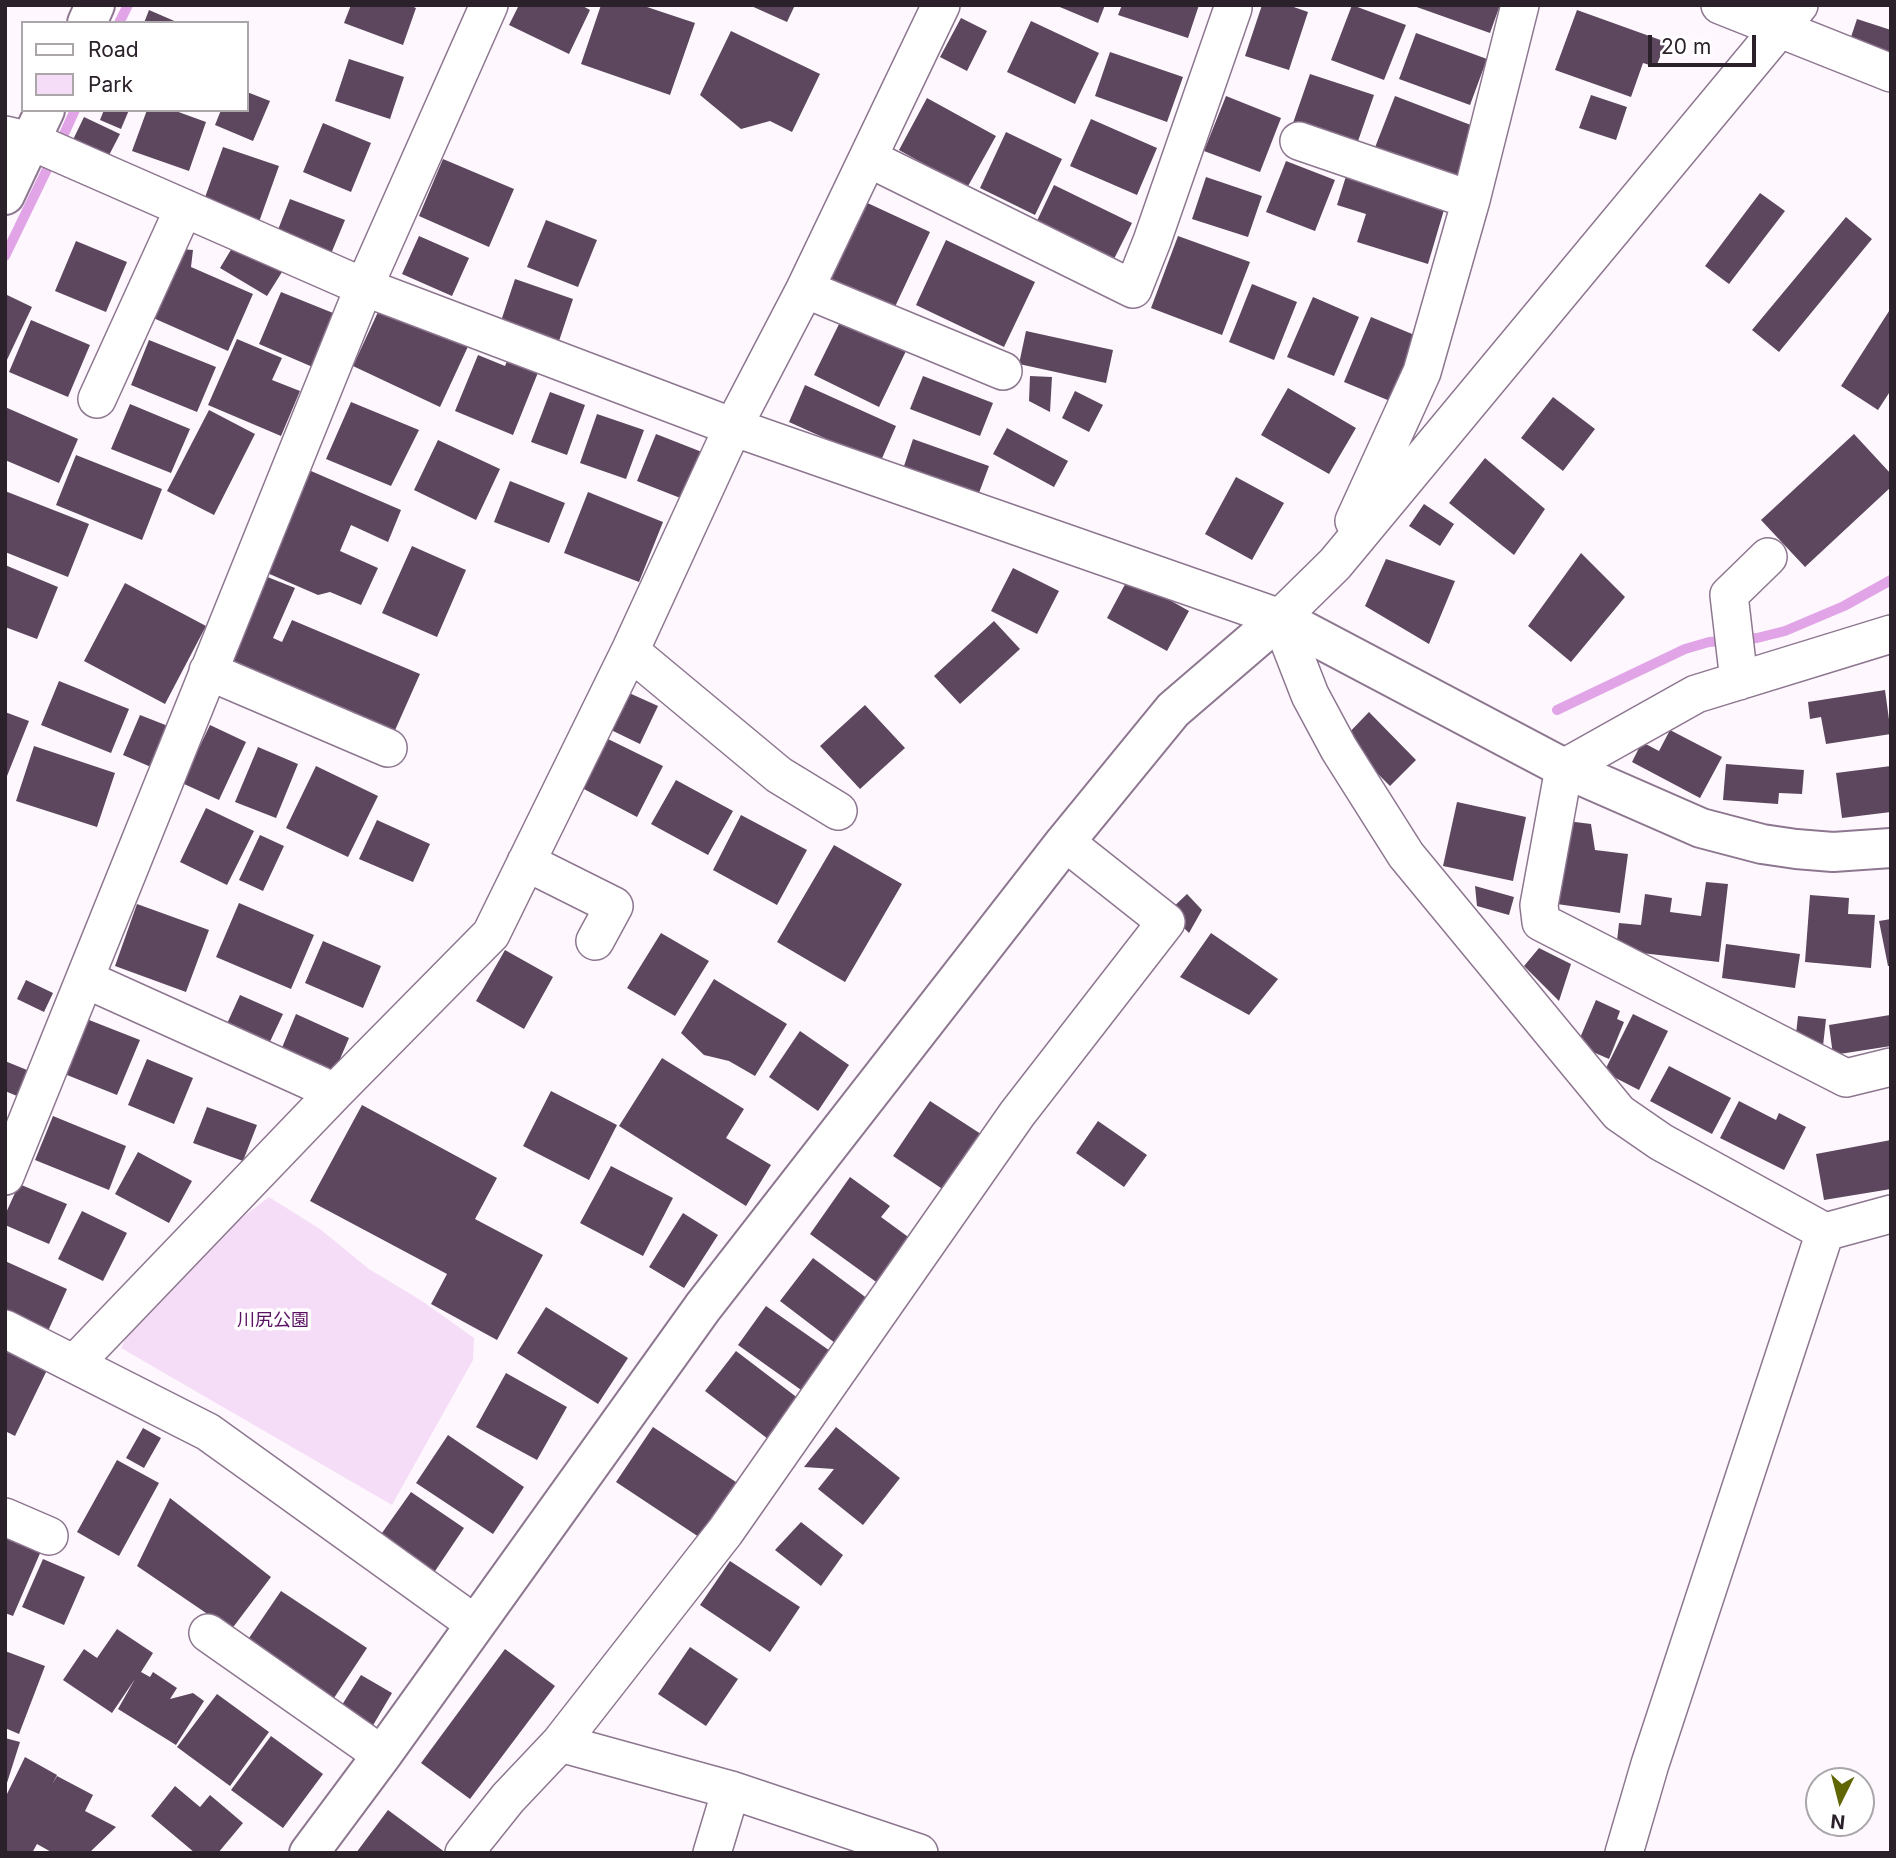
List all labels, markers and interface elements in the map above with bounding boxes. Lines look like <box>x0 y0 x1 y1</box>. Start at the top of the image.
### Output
legend <box>21 21 248 112</box>
scale bar <box>1651 21 1759 65</box>
text: 20 m <box>1661 34 1711 59</box>
text: Road <box>88 37 139 62</box>
text: Park <box>88 72 133 97</box>
park label: 川尻公園 <box>237 1310 309 1332</box>
north arrow <box>1805 1767 1875 1837</box>
text: N <box>1830 1809 1846 1834</box>

